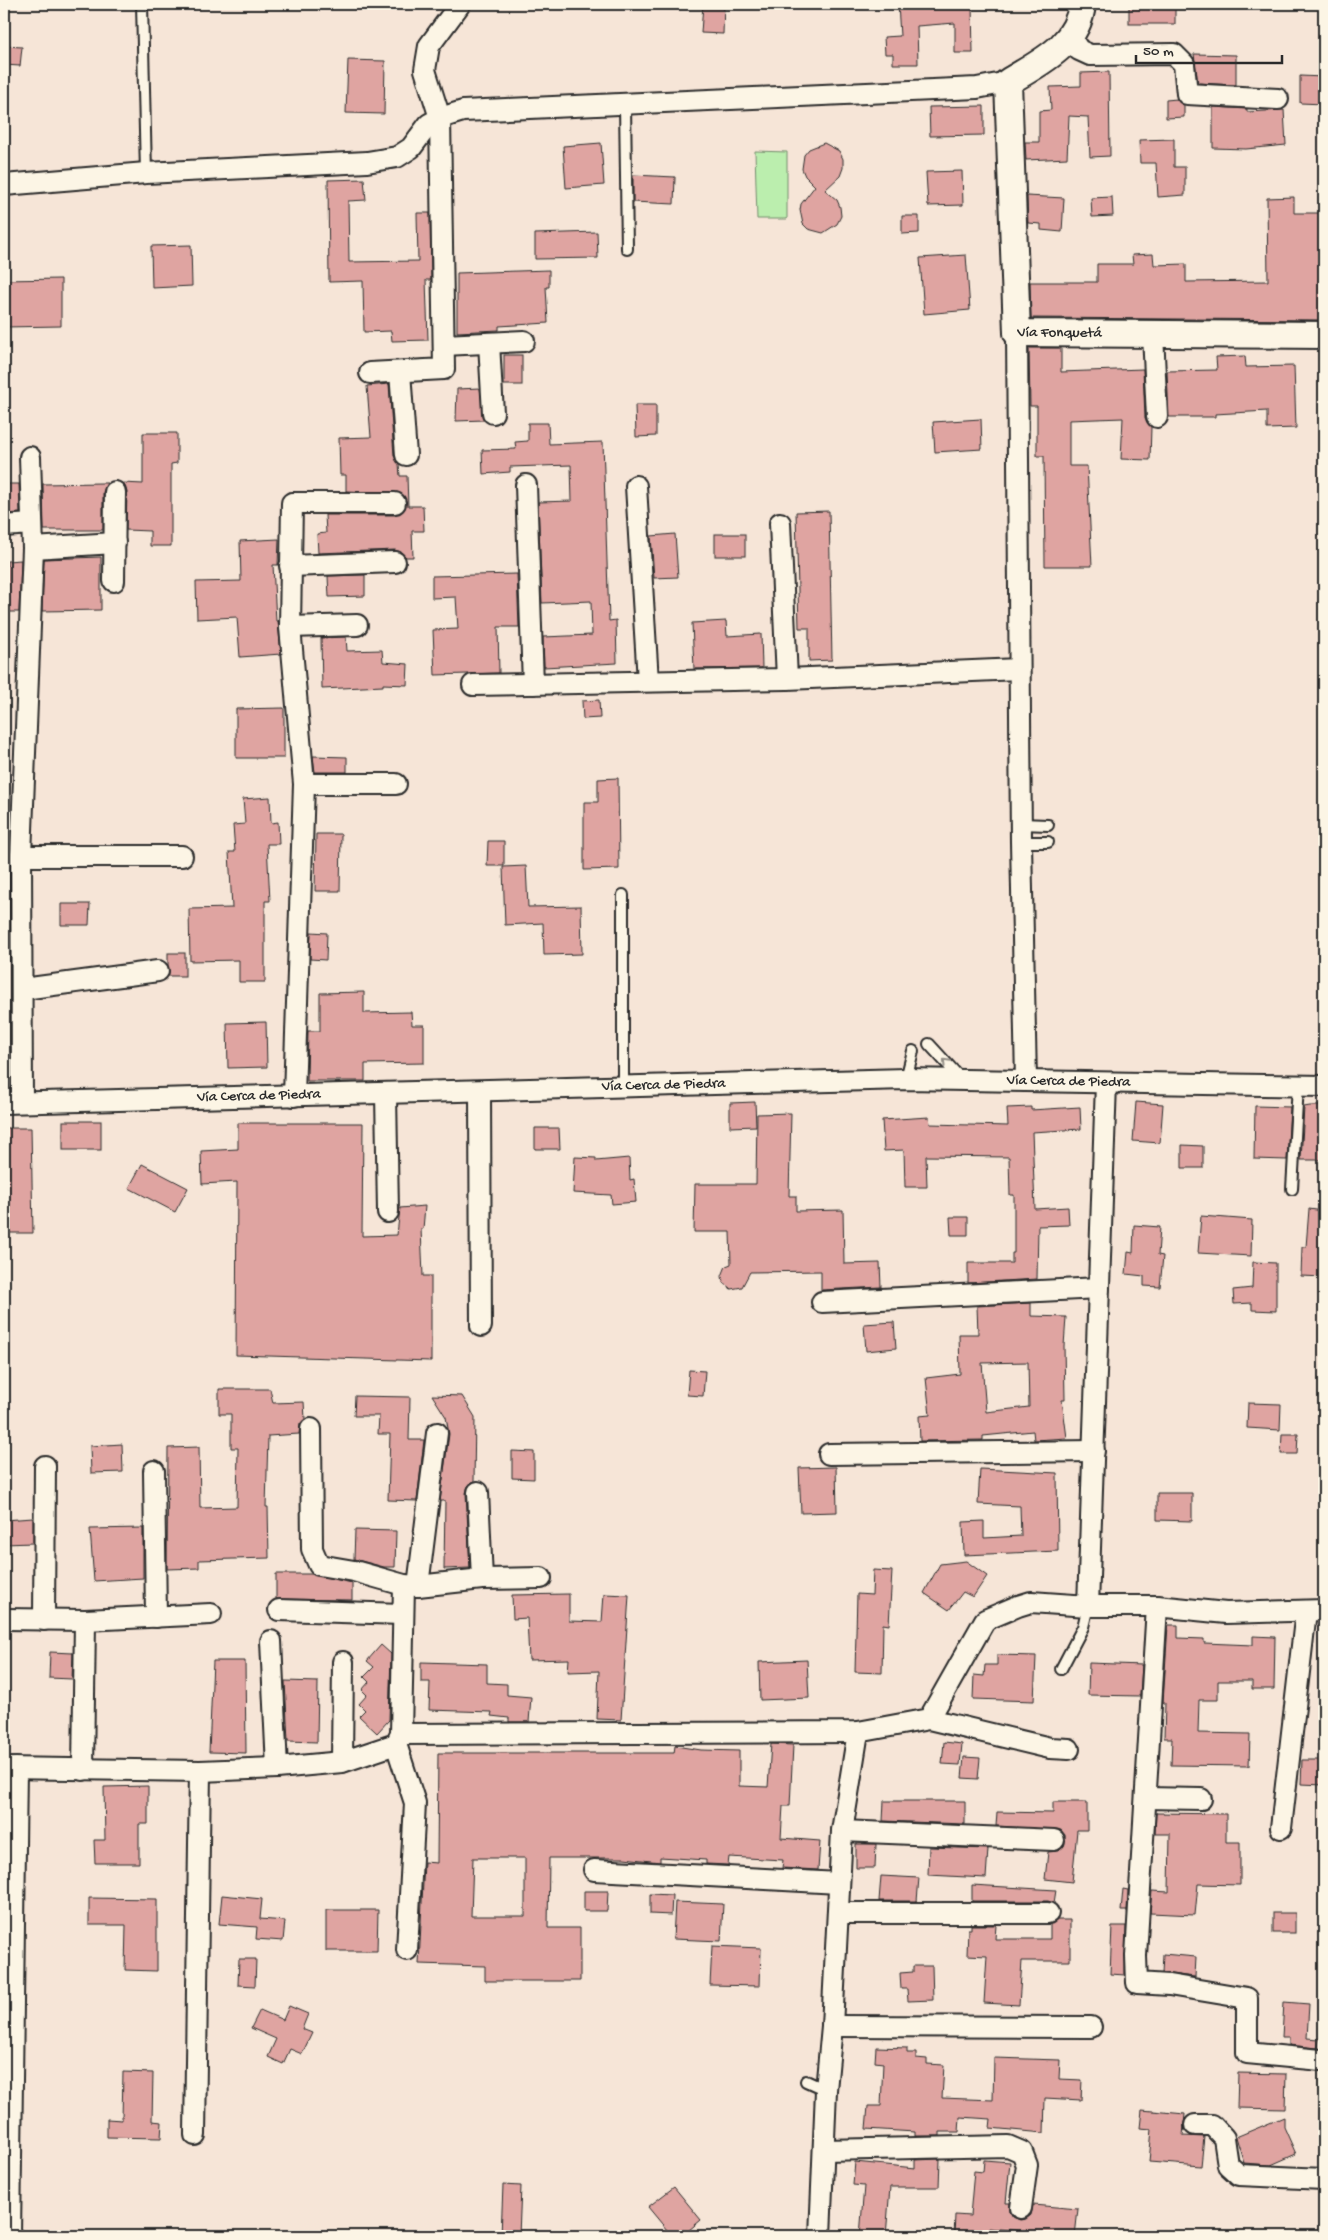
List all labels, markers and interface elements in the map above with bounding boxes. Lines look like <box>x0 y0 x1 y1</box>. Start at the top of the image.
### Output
scale bar <box>1136 32 1282 64</box>
text: 50 m <box>1143 43 1174 61</box>
street label: Vía Fonquetá <box>1016 324 1102 343</box>
one-way arrow <box>943 1059 952 1068</box>
street label: Vía Cerca de Piedra <box>1006 1072 1131 1092</box>
street label: Vía Cerca de Piedra <box>601 1075 726 1096</box>
street label: Vía Cerca de Piedra <box>196 1086 322 1107</box>

